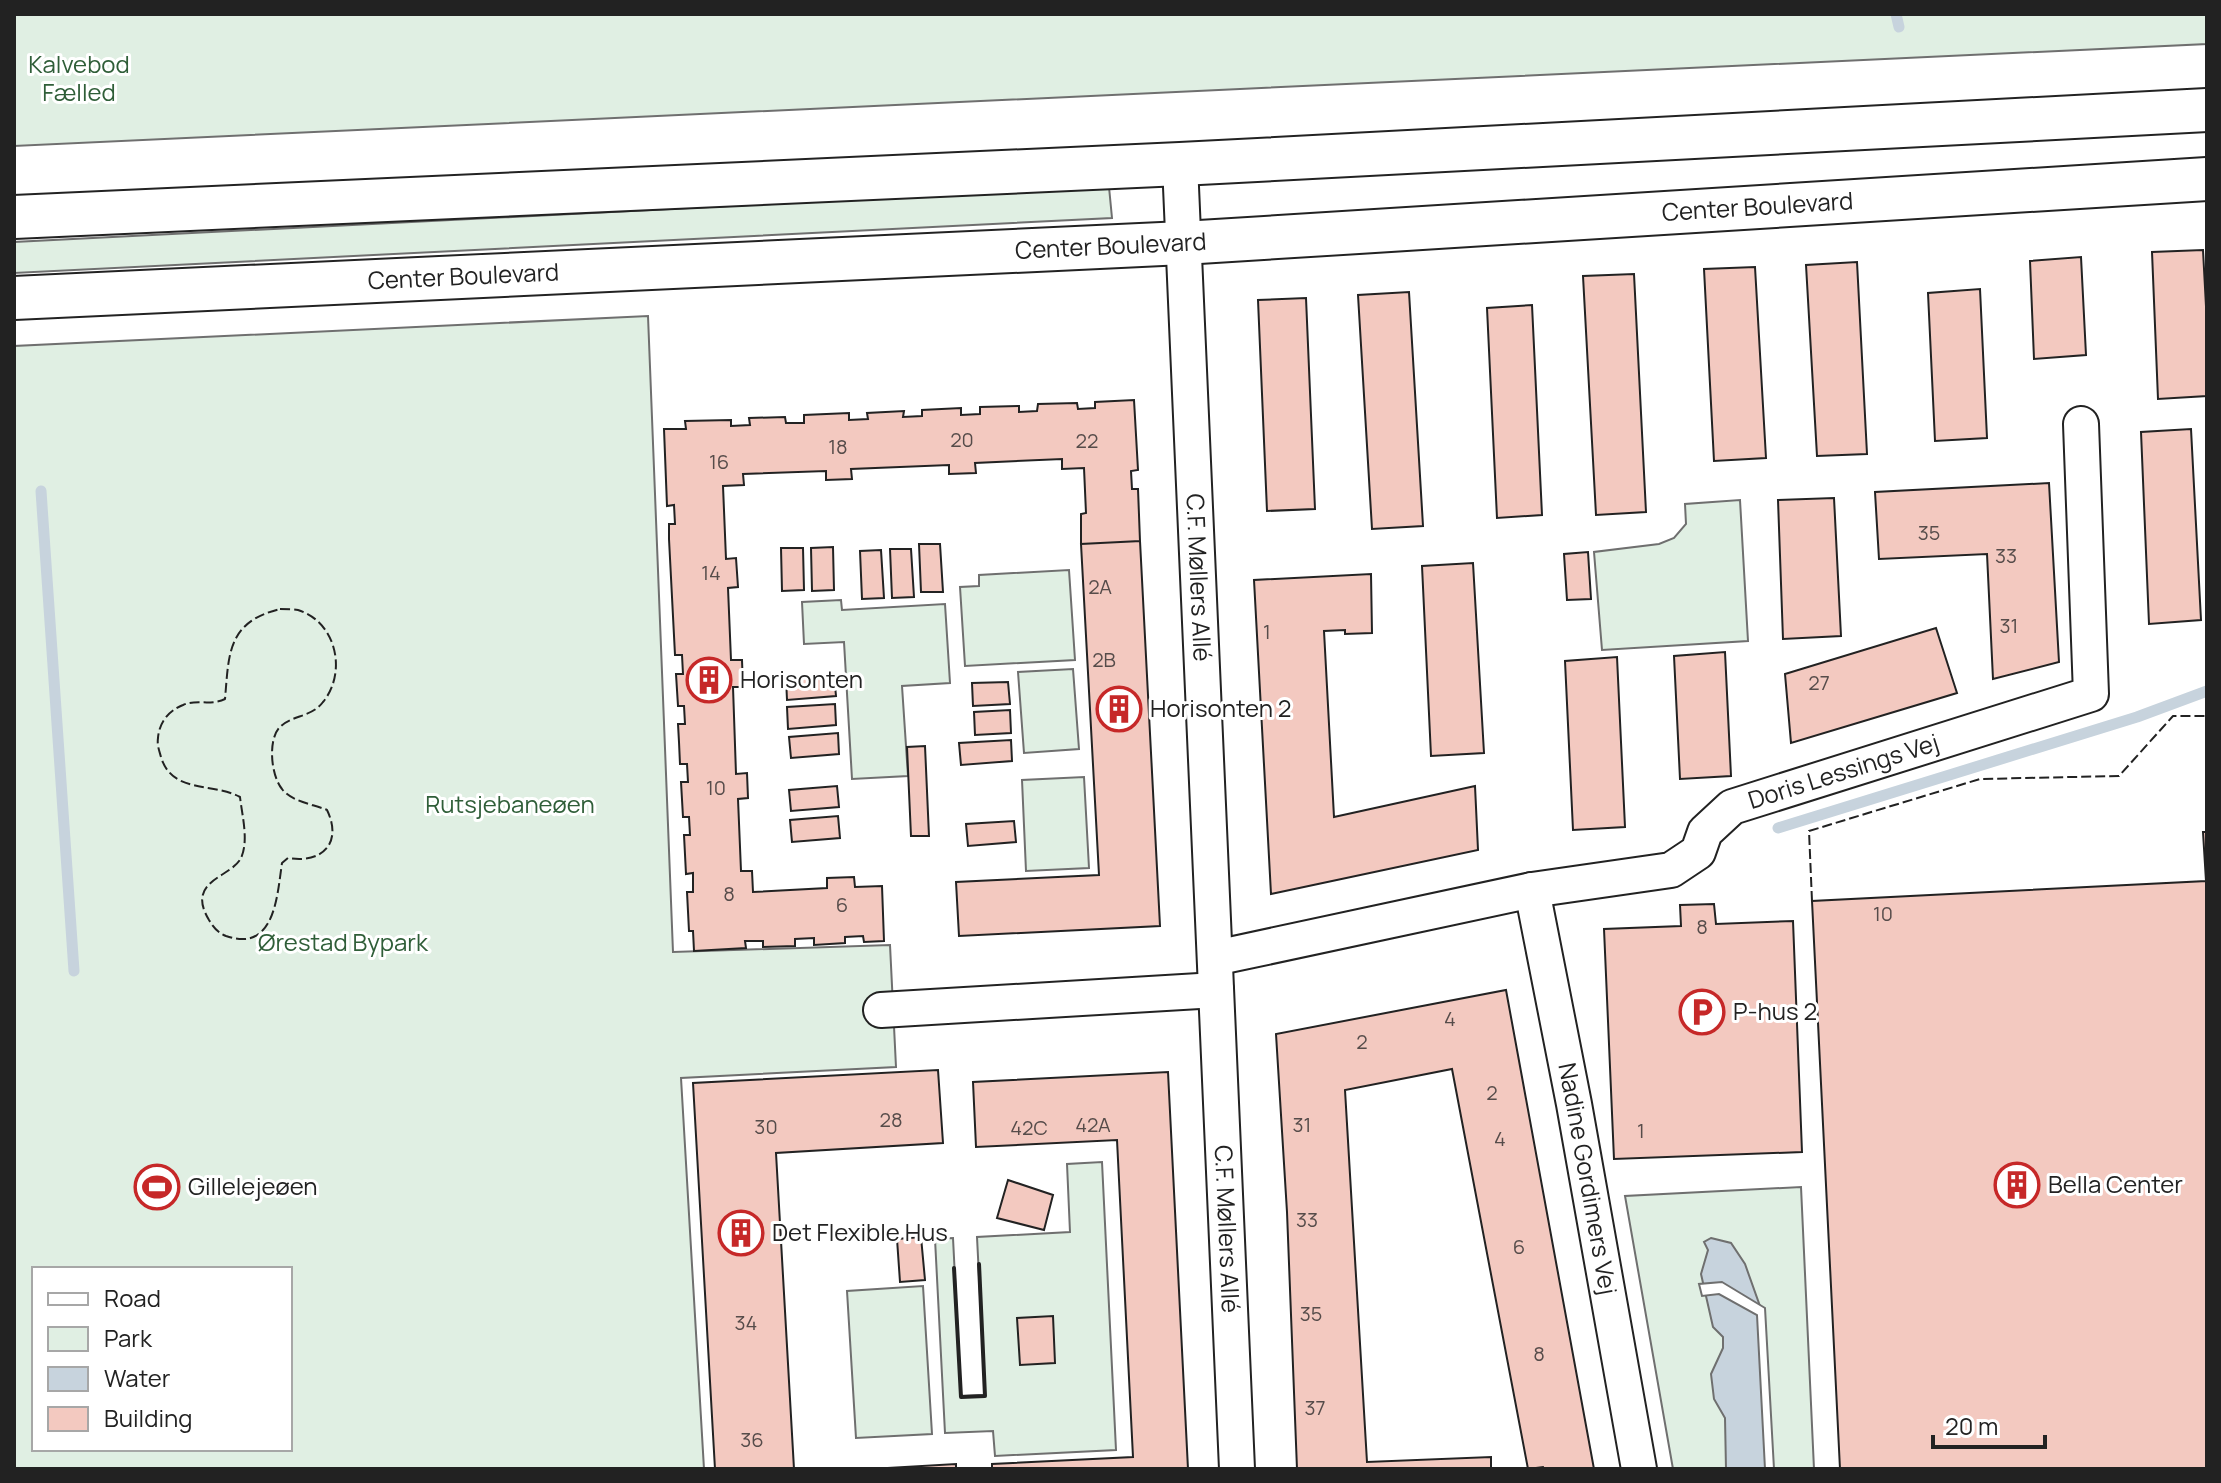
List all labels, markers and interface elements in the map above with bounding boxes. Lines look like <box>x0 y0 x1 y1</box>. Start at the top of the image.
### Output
park label: Kalvebod Fælled <box>28 47 130 108</box>
street label: Center Boulevard <box>1661 183 1854 228</box>
street label: Center Boulevard <box>1014 224 1207 266</box>
street label: Center Boulevard <box>367 254 560 296</box>
house number: 20 <box>950 426 974 453</box>
house number: 22 <box>1076 427 1098 454</box>
house number: 18 <box>828 433 848 460</box>
house number: 16 <box>709 448 729 475</box>
street label: C.F. Møllers Allé <box>1179 493 1220 662</box>
house number: 35 <box>1918 519 1940 546</box>
house number: 33 <box>1995 542 2017 569</box>
house number: 14 <box>701 559 721 586</box>
house number: 2A <box>1088 573 1112 600</box>
house number: 31 <box>2000 612 2018 639</box>
house number: 1 <box>1263 618 1271 645</box>
house number: 2B <box>1092 646 1116 673</box>
building icon: Horisonten <box>685 656 733 704</box>
place label: Horisonten <box>740 662 863 695</box>
house number: 27 <box>1808 669 1830 696</box>
building icon: Horisonten 2 <box>1095 685 1143 733</box>
place label: Horisonten 2 <box>1150 691 1291 724</box>
street label: Doris Lessings Vej <box>1744 725 1943 816</box>
house number: 10 <box>706 774 726 801</box>
park label: Rutsjebaneøen <box>425 787 595 820</box>
house number: 8 <box>723 880 735 907</box>
house number: 6 <box>836 891 848 918</box>
house number: 10 <box>1873 900 1893 927</box>
house number: 8 <box>1696 913 1708 940</box>
park label: Ørestad Bypark <box>258 925 429 958</box>
parking icon: P-hus 2 <box>1678 988 1726 1036</box>
place label: P-hus 2 <box>1733 994 1817 1027</box>
house number: 4 <box>1444 1005 1456 1032</box>
house number: 2 <box>1356 1028 1368 1055</box>
street label: Nadine Gordimers Vej <box>1551 1060 1626 1297</box>
house number: 2 <box>1486 1079 1498 1106</box>
house number: 28 <box>879 1106 903 1133</box>
house number: 42A <box>1075 1111 1111 1138</box>
house number: 31 <box>1293 1111 1311 1138</box>
house number: 30 <box>754 1113 778 1140</box>
house number: 42C <box>1010 1114 1048 1141</box>
house number: 1 <box>1637 1117 1645 1144</box>
house number: 4 <box>1494 1125 1506 1152</box>
street label: C.F. Møllers Allé <box>1208 1144 1248 1314</box>
building icon: Bella Center <box>1993 1161 2041 1209</box>
sports icon: Gillelejeøen <box>133 1163 181 1211</box>
place label: Bella Center <box>2048 1167 2183 1200</box>
place label: Gillelejeøen <box>188 1169 318 1202</box>
house number: 33 <box>1296 1206 1318 1233</box>
building icon: Det Flexible Hus <box>717 1209 765 1257</box>
place label: Det Flexible Hus <box>772 1215 948 1248</box>
house number: 6 <box>1513 1233 1525 1260</box>
legend <box>32 1267 292 1451</box>
text: Road <box>104 1281 161 1314</box>
house number: 35 <box>1300 1300 1322 1327</box>
house number: 34 <box>735 1309 757 1336</box>
text: Park <box>104 1321 153 1354</box>
house number: 8 <box>1533 1340 1545 1367</box>
text: Water <box>104 1361 171 1394</box>
house number: 37 <box>1304 1394 1326 1421</box>
scale bar <box>1933 1399 2045 1449</box>
text: Building <box>104 1401 192 1434</box>
text: 20 m <box>1945 1409 1998 1442</box>
house number: 36 <box>740 1426 764 1453</box>

